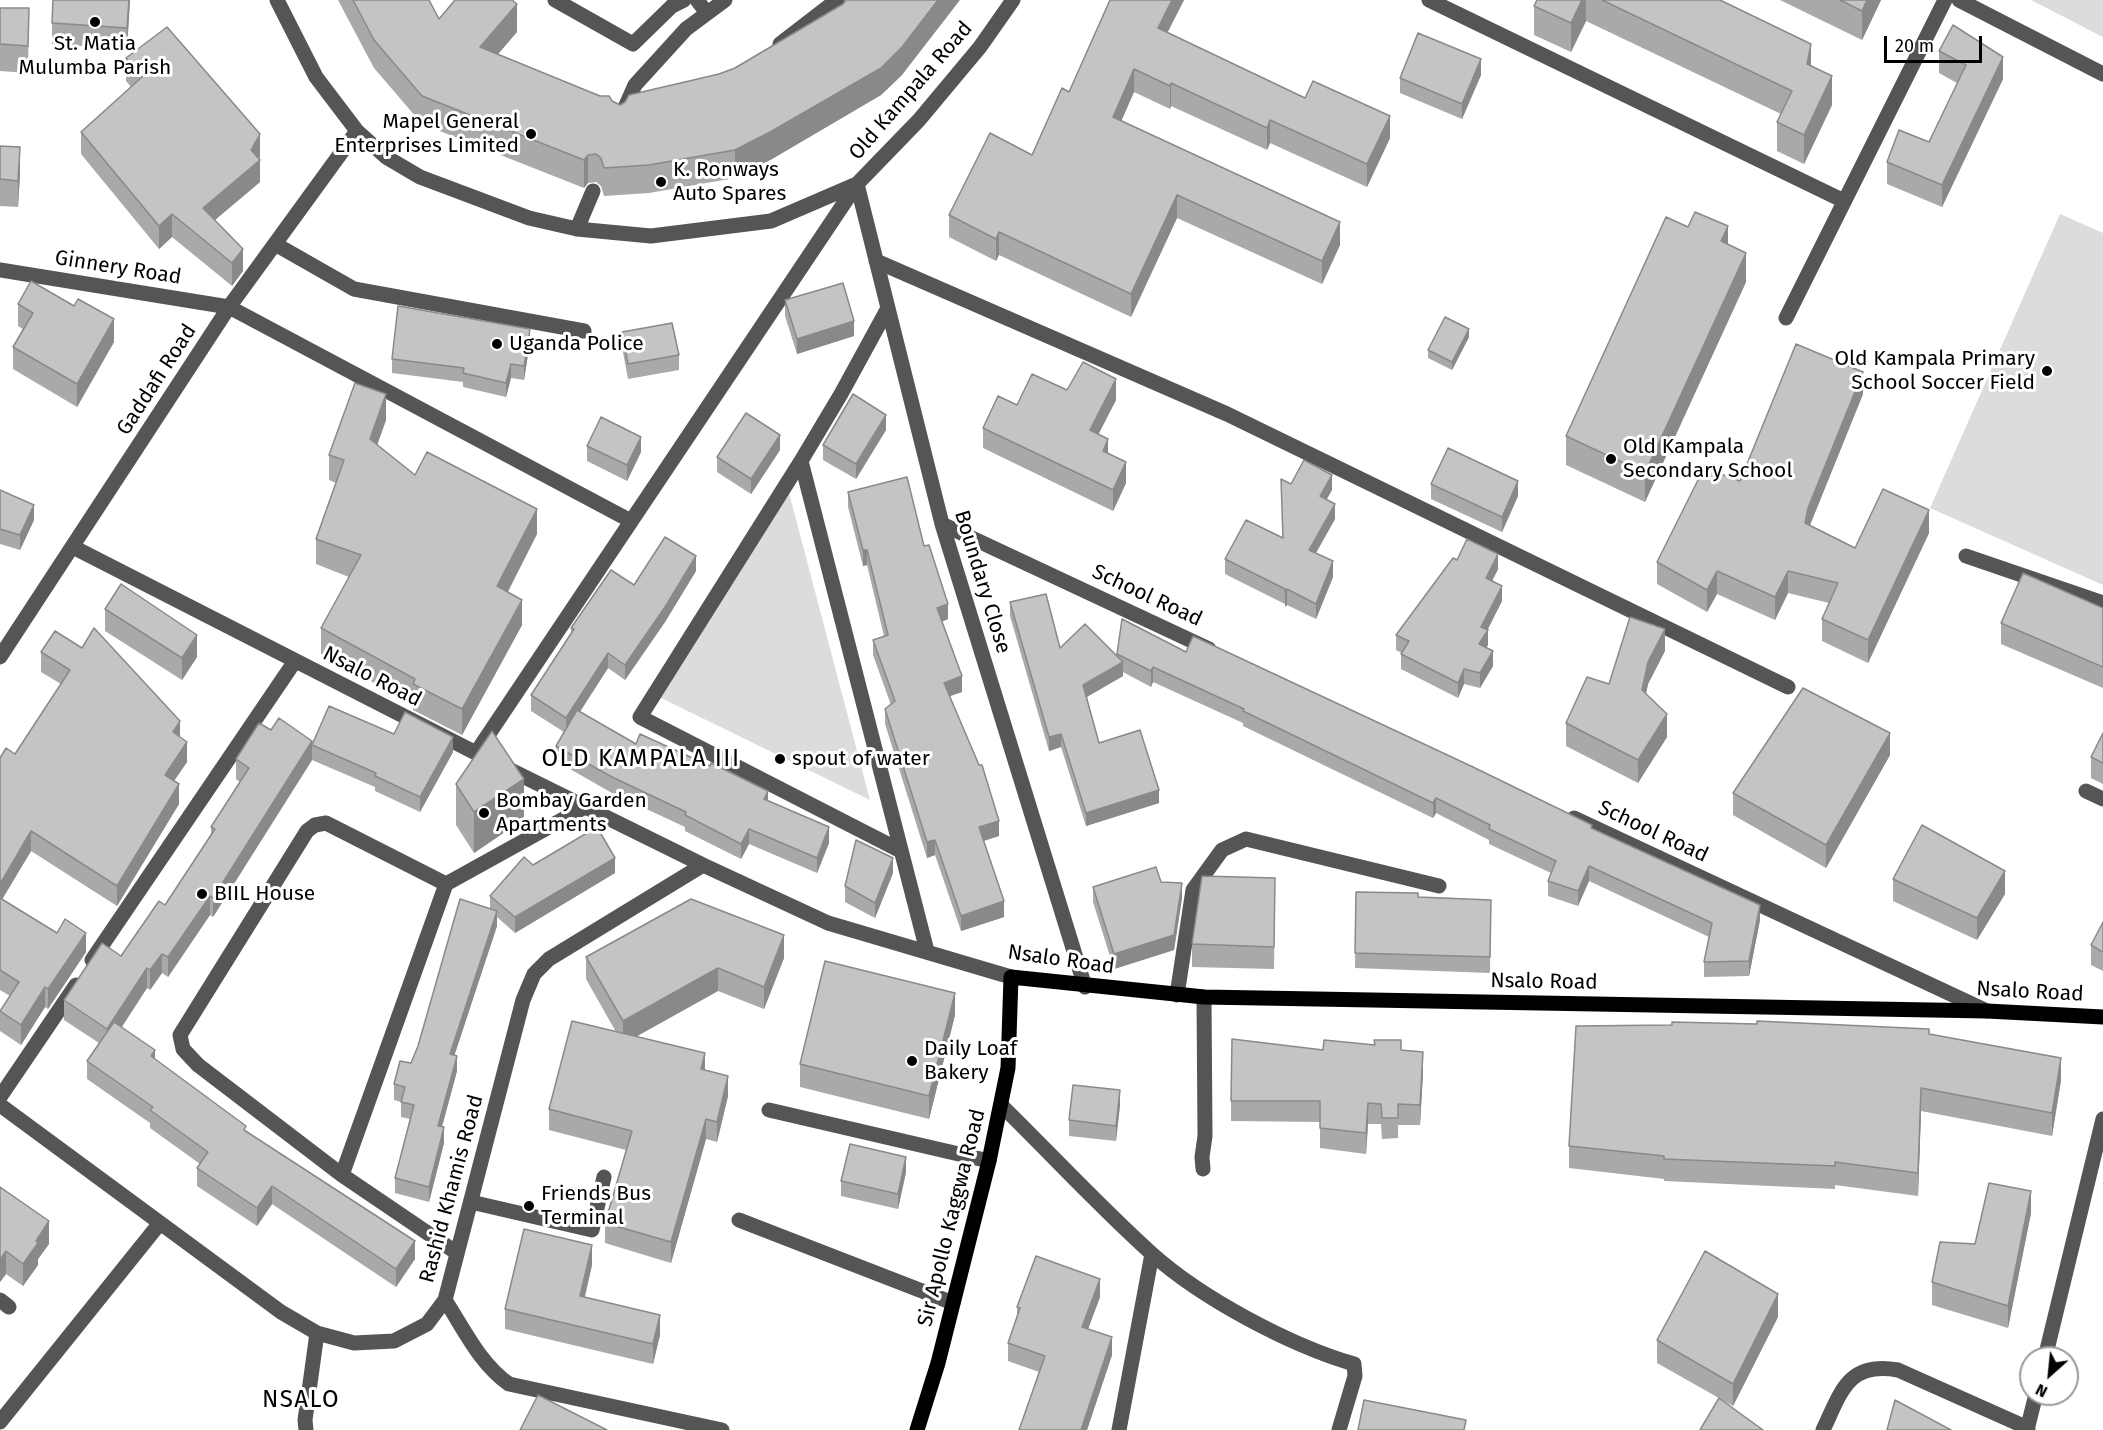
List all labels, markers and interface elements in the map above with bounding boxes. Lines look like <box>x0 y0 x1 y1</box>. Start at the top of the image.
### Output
marker: St. Matia Mulumba Parish <box>88 15 102 29</box>
street label: Old Kampala Road <box>844 17 978 165</box>
scale bar <box>1887 24 1984 62</box>
place label: St. Matia Mulumba Parish <box>19 31 171 81</box>
text: 20 m <box>1895 35 1934 57</box>
place label: Mapel General Enterprises Limited <box>334 109 519 159</box>
marker: Mapel General Enterprises Limited <box>524 127 538 141</box>
place label: K. Ronways Auto Spares <box>673 157 786 207</box>
marker: K. Ronways Auto Spares <box>654 175 668 189</box>
street label: Ginnery Road <box>53 246 183 290</box>
street label: Gaddafi Road <box>112 320 202 440</box>
place label: Uganda Police <box>509 331 644 357</box>
marker: Uganda Police <box>490 337 504 351</box>
place label: Old Kampala Primary School Soccer Field <box>1834 346 2035 396</box>
marker: Old Kampala Primary School Soccer Field <box>2040 364 2054 378</box>
place label: Old Kampala Secondary School <box>1623 434 1793 484</box>
marker: Old Kampala Secondary School <box>1604 452 1618 466</box>
street label: Boundary Close <box>948 507 1016 657</box>
street label: School Road <box>1088 560 1206 632</box>
street label: Nsalo Road <box>318 641 426 713</box>
district label: OLD KAMPALA III <box>542 745 740 773</box>
place label: spout of water <box>792 746 930 772</box>
marker: spout of water <box>773 752 787 766</box>
place label: Bombay Garden Apartments <box>496 788 647 838</box>
street label: School Road <box>1594 796 1712 868</box>
marker: Bombay Garden Apartments <box>477 806 491 820</box>
place label: BIIL House <box>214 881 315 907</box>
marker: BIIL House <box>195 887 209 901</box>
street label: Nsalo Road <box>1006 940 1116 980</box>
street label: Nsalo Road <box>1490 968 1598 996</box>
street label: Nsalo Road <box>1976 977 2084 1007</box>
place label: Daily Loaf Bakery <box>924 1036 1017 1086</box>
marker: Daily Loaf Bakery <box>905 1054 919 1068</box>
street label: Rashid Khamis Road <box>415 1092 489 1286</box>
street label: Sir Apollo Kaggwa Road <box>913 1107 991 1329</box>
place label: Friends Bus Terminal <box>541 1181 651 1231</box>
marker: Friends Bus Terminal <box>522 1199 536 1213</box>
north arrow <box>2019 1346 2079 1406</box>
text: N <box>2032 1380 2051 1402</box>
district label: NSALO <box>262 1386 340 1414</box>

